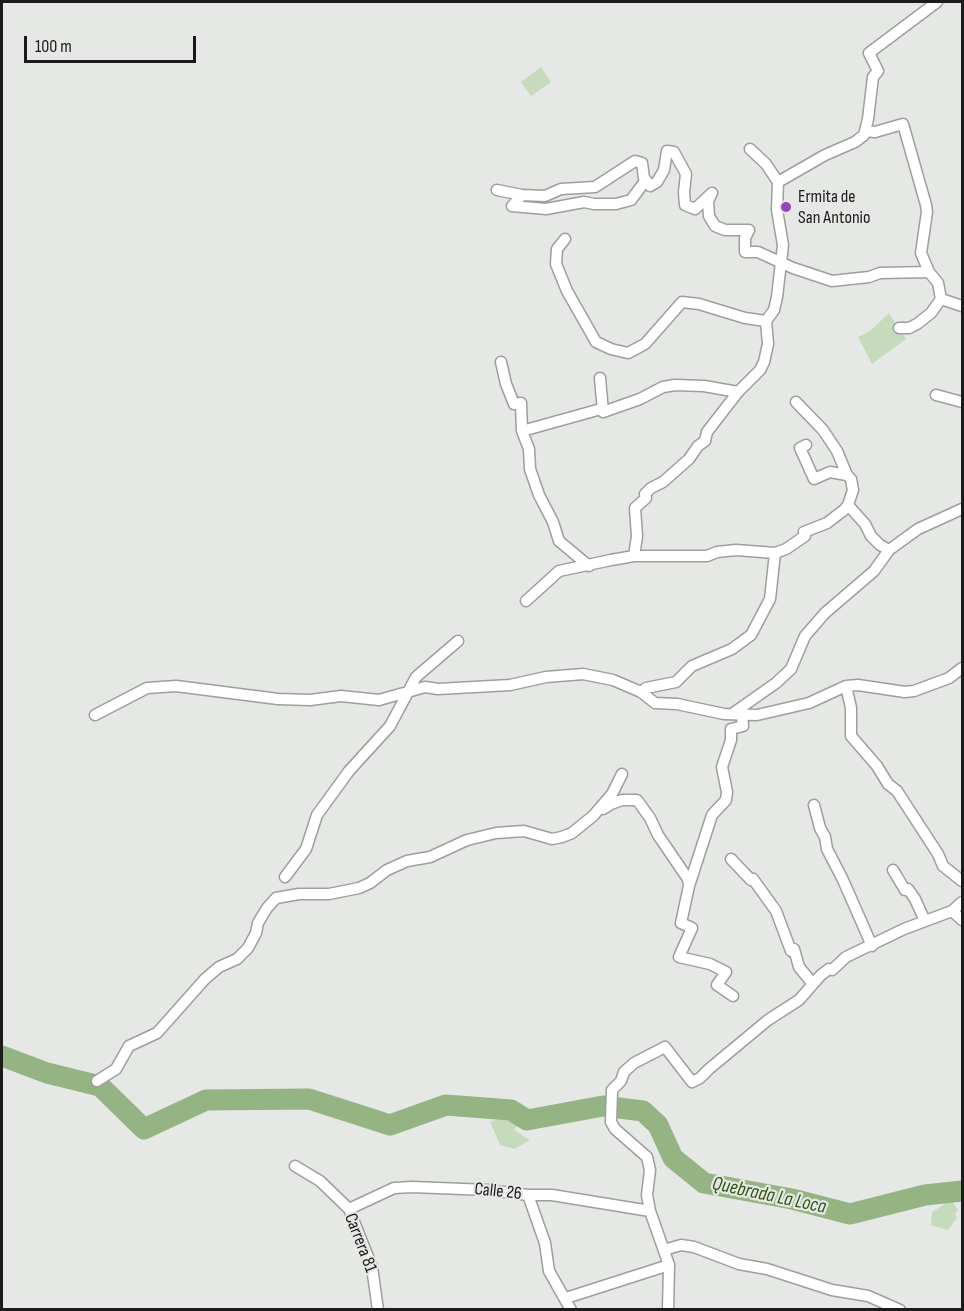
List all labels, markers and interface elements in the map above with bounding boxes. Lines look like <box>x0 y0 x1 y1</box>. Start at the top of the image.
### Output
scale bar <box>27 24 200 62</box>
text: 100 m <box>35 36 72 57</box>
place label: Ermita de San Antonio <box>798 186 870 228</box>
marker: Ermita de San Antonio <box>779 200 793 214</box>
water label: Quebrada La Loca <box>710 1172 828 1220</box>
street label: Calle 26 <box>473 1179 523 1205</box>
street label: Carrera 81 <box>339 1210 381 1276</box>

